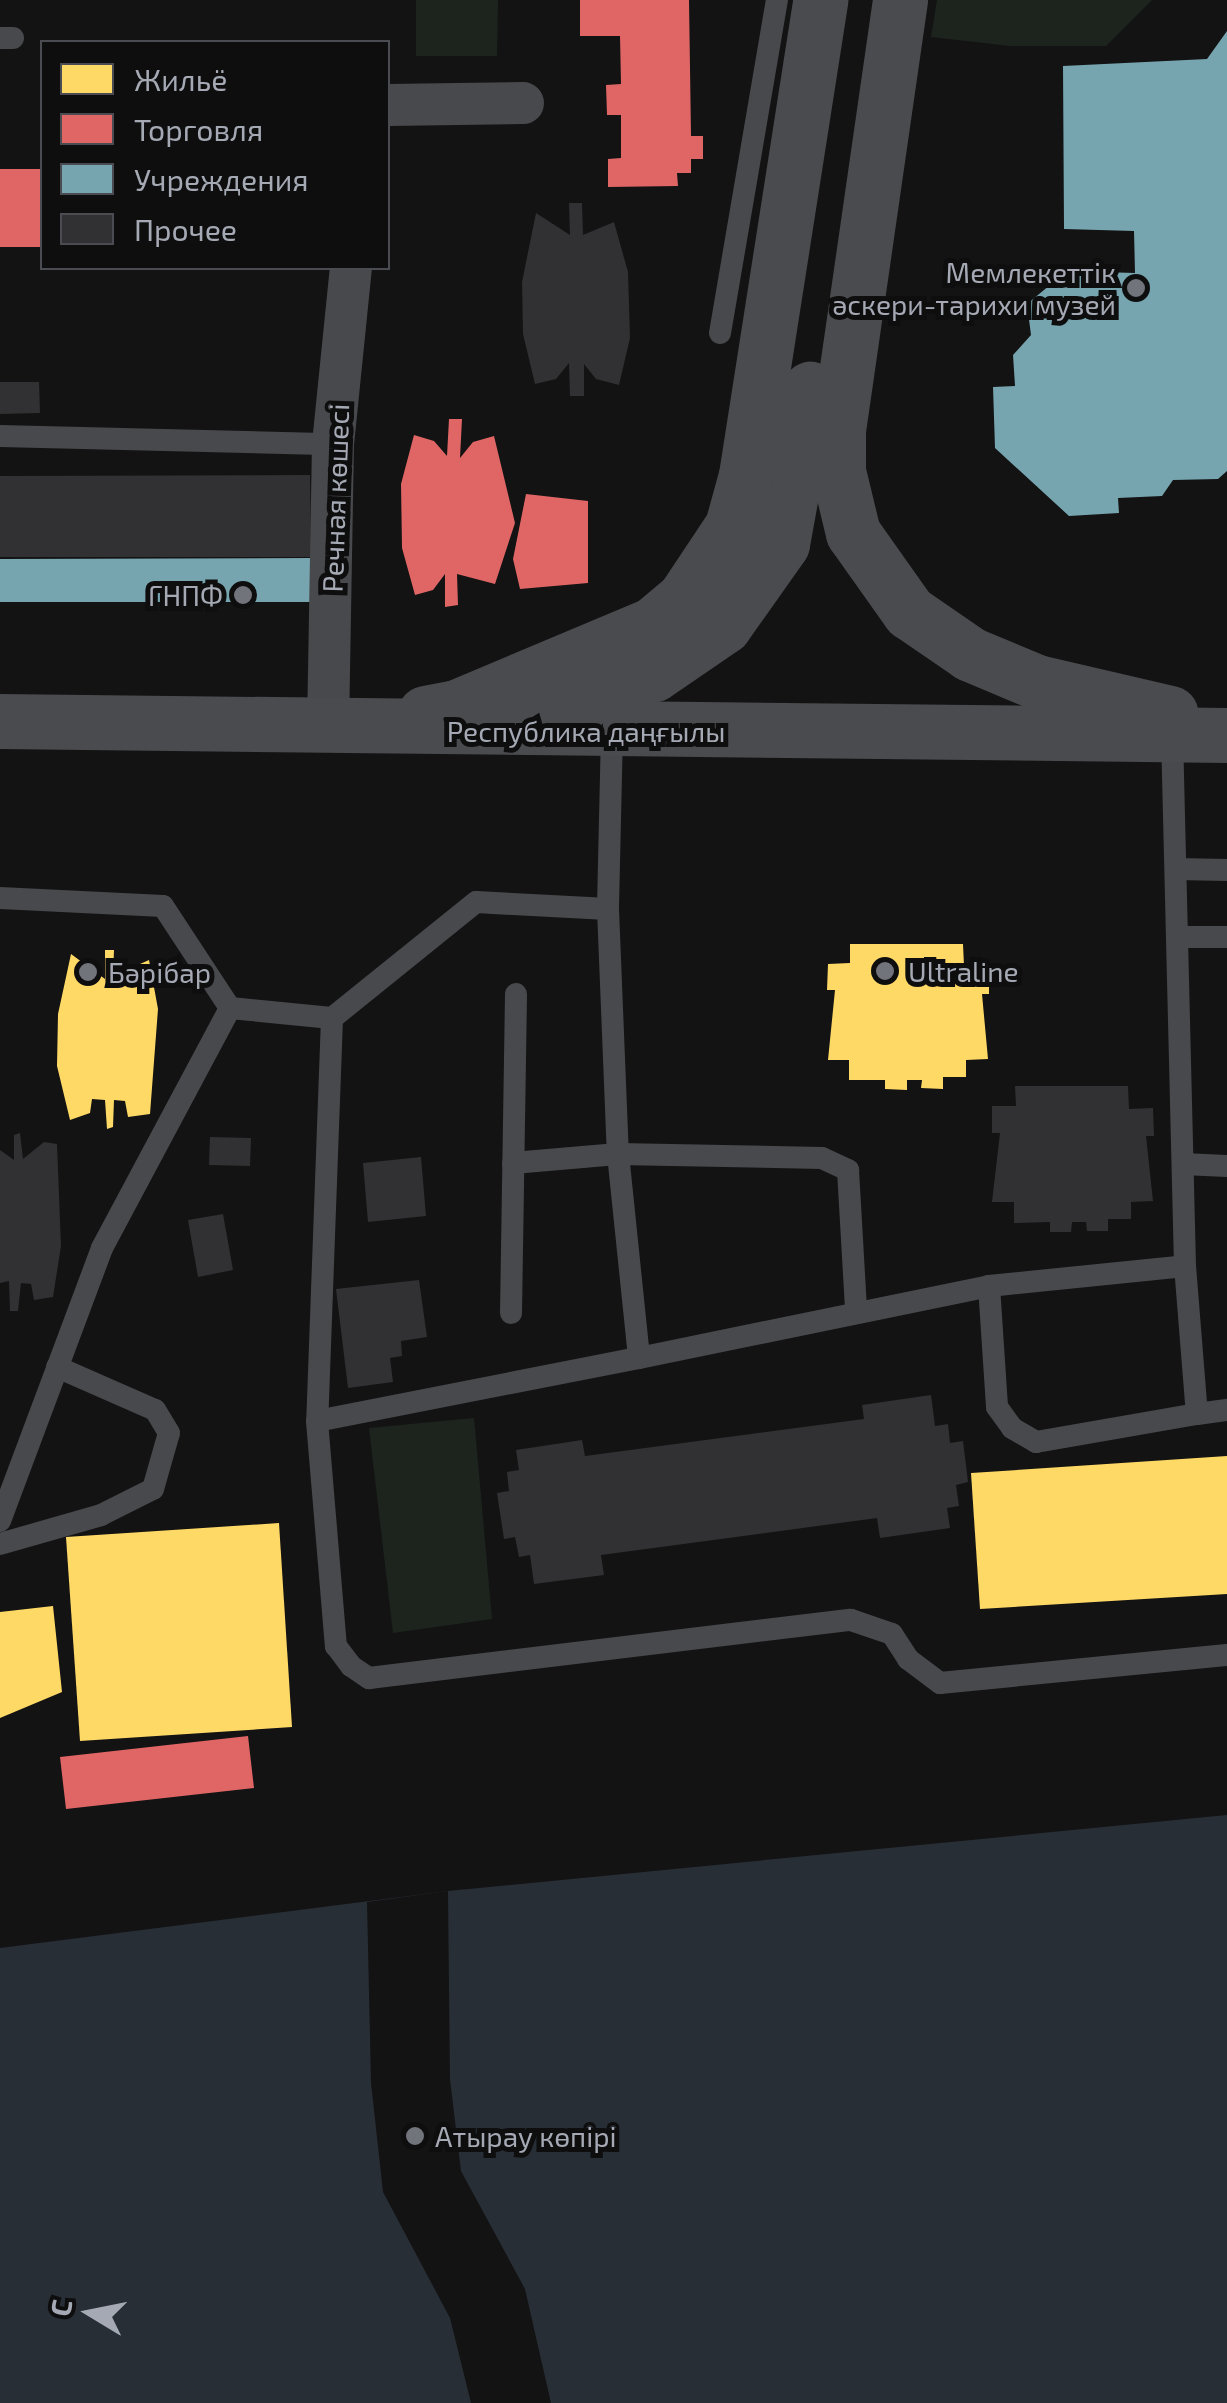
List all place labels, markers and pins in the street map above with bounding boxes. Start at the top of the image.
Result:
place label: Мемлекеттік әскери-тарихи музей [832,255,1116,321]
marker: Мемлекеттік әскери-тарихи музей [1125,277,1147,299]
place label: ГНПФ [148,578,223,612]
marker: ГНПФ [232,584,254,606]
place label: Ultraline [908,954,1019,988]
place label: Бәрібар [108,955,211,989]
marker: Ultraline [872,958,898,984]
marker: Бәрібар [77,961,99,983]
place label: Атырау көпірі [435,2119,617,2153]
marker: Атырау көпірі [404,2125,426,2147]

